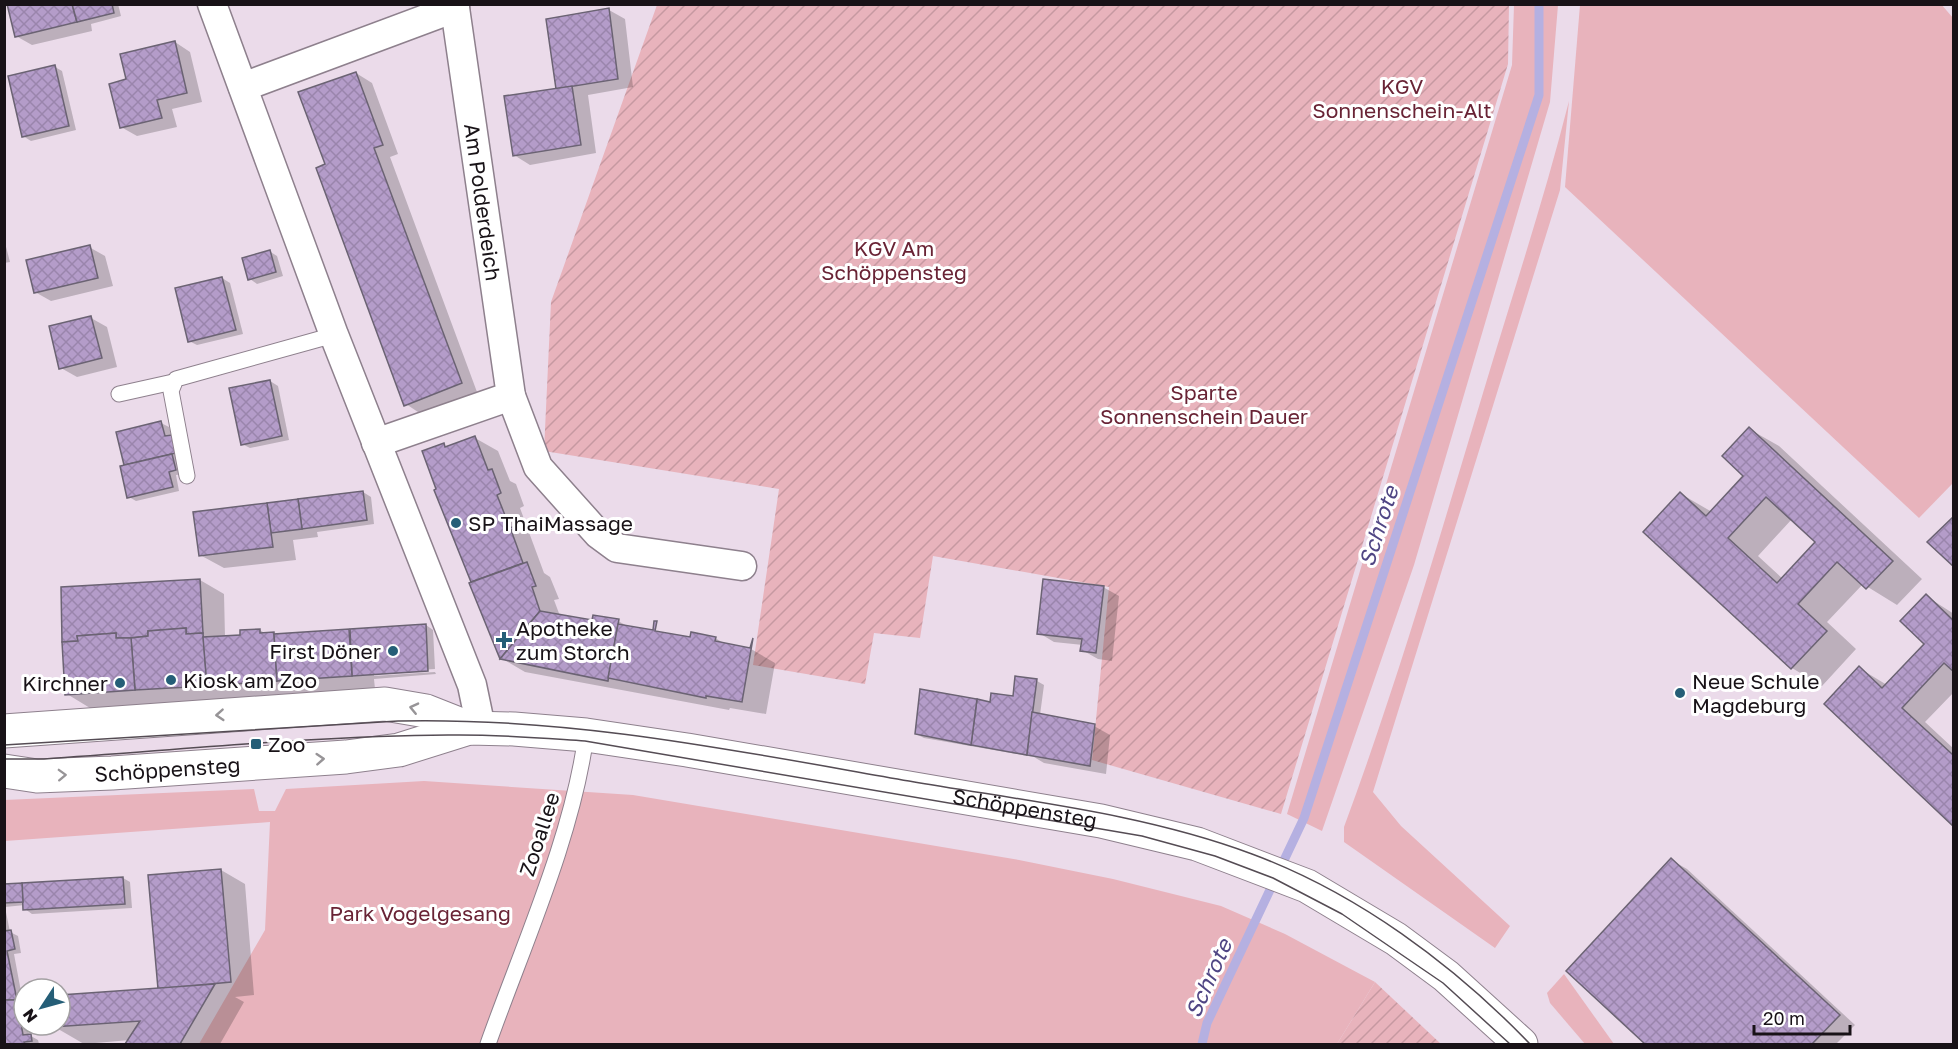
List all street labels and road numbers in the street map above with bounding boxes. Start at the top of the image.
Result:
street label: Am Polderdeich [459,122,507,282]
street label: Schöppensteg [94,751,241,787]
street label: Schöppensteg [951,783,1099,833]
street label: Zooallee [513,789,565,879]

